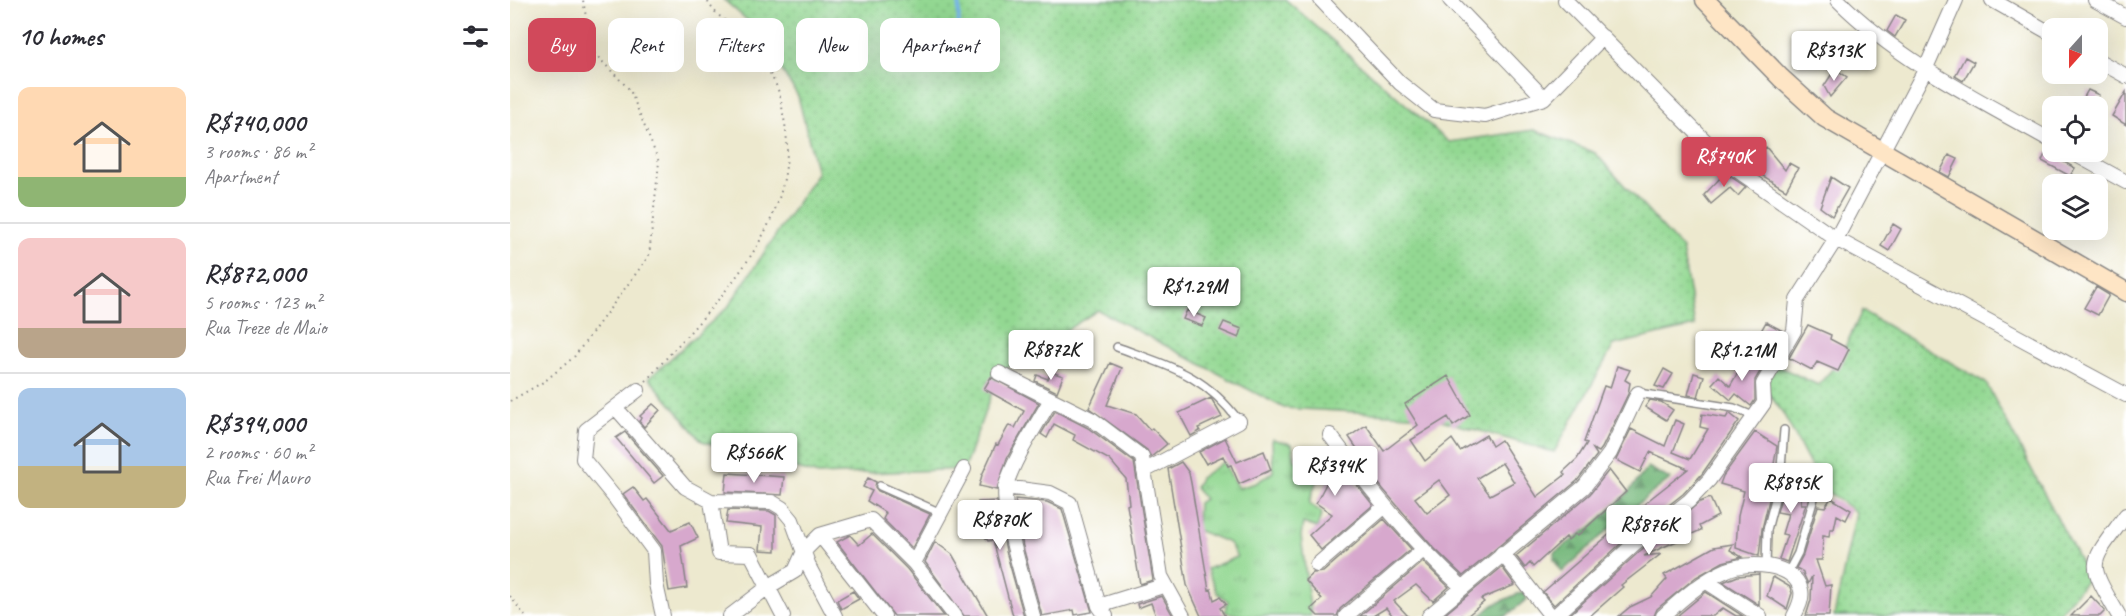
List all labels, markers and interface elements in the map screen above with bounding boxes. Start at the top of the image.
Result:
chip: Buy [528,18,596,72]
chip: Rent [608,18,684,72]
chip: Filters [696,18,784,72]
chip: New [796,18,868,72]
chip: Apartment [880,18,1000,72]
north arrow [2042,18,2108,84]
map controls [2042,18,2108,240]
text: 10 homes [18,20,103,53]
icon: filters [459,20,492,53]
pin: R$313K [1785,31,1883,82]
text: R$313K [1805,38,1863,63]
button: locate [2042,96,2108,162]
text: R$740,000 [204,106,305,139]
icon: home [66,111,138,183]
pin: R$740K [1675,137,1773,188]
text: 3 rooms · 86 m² [204,139,312,164]
text: R$740K [1696,144,1752,169]
text: Apartment [204,164,277,189]
button: layers [2042,174,2108,240]
text: R$872,000 [204,257,305,290]
icon: home [66,262,138,334]
pin: R$1.29M [1139,267,1249,318]
text: R$1.29M [1161,274,1227,299]
text: 5 rooms · 123 m² [204,290,321,315]
text: Rua Treze de Maio [204,315,327,340]
pin: R$872K [1002,330,1100,381]
pin: R$1.21M [1687,331,1797,382]
text: R$872K [1023,337,1079,362]
text: R$1.21M [1709,338,1775,363]
text: R$394,000 [204,407,305,440]
icon: home [66,412,138,484]
pin: R$566K [705,433,803,484]
text: 2 rooms · 60 m² [204,440,312,465]
text: R$566K [725,440,783,465]
pin: R$394K [1286,446,1384,497]
text: R$394K [1307,453,1363,478]
pin: R$895K [1742,463,1840,514]
text: Rua Frei Mauro [204,465,310,490]
text: R$895K [1763,470,1819,495]
pin: R$870K [951,500,1049,551]
pin: R$876K [1600,505,1698,556]
text: R$870K [972,507,1028,532]
text: R$876K [1620,512,1678,537]

